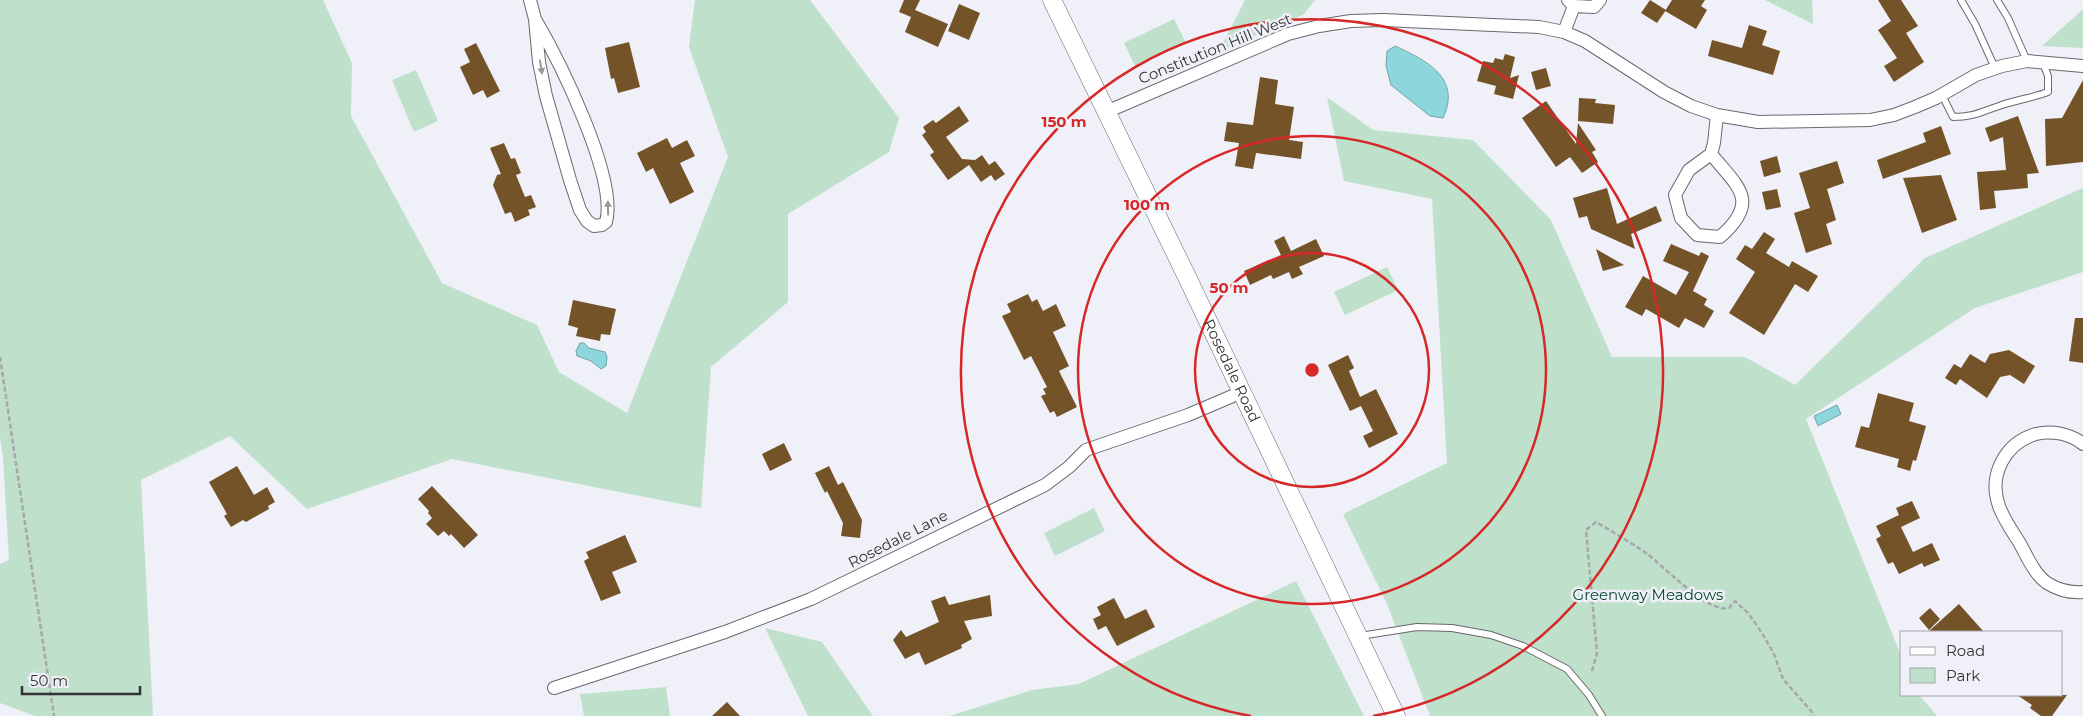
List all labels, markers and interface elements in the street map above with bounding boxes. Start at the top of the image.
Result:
street label: Constitution Hill West [1135,9,1294,88]
one-way arrow [537,60,545,76]
text: 150 m [1042,112,1086,131]
text: 100 m [1124,195,1170,214]
one-way arrow [604,200,612,216]
text: 50 m [1209,278,1249,297]
street label: Rosedale Road [1199,316,1265,425]
centre of rings [1303,361,1321,379]
street label: Rosedale Lane [845,505,951,572]
park label: Greenway Meadows [1573,585,1723,604]
legend [1900,631,2063,696]
text: Road [1946,641,1985,660]
scale bar [22,664,140,696]
text: Park [1946,666,1980,685]
text: 50 m [30,671,68,690]

